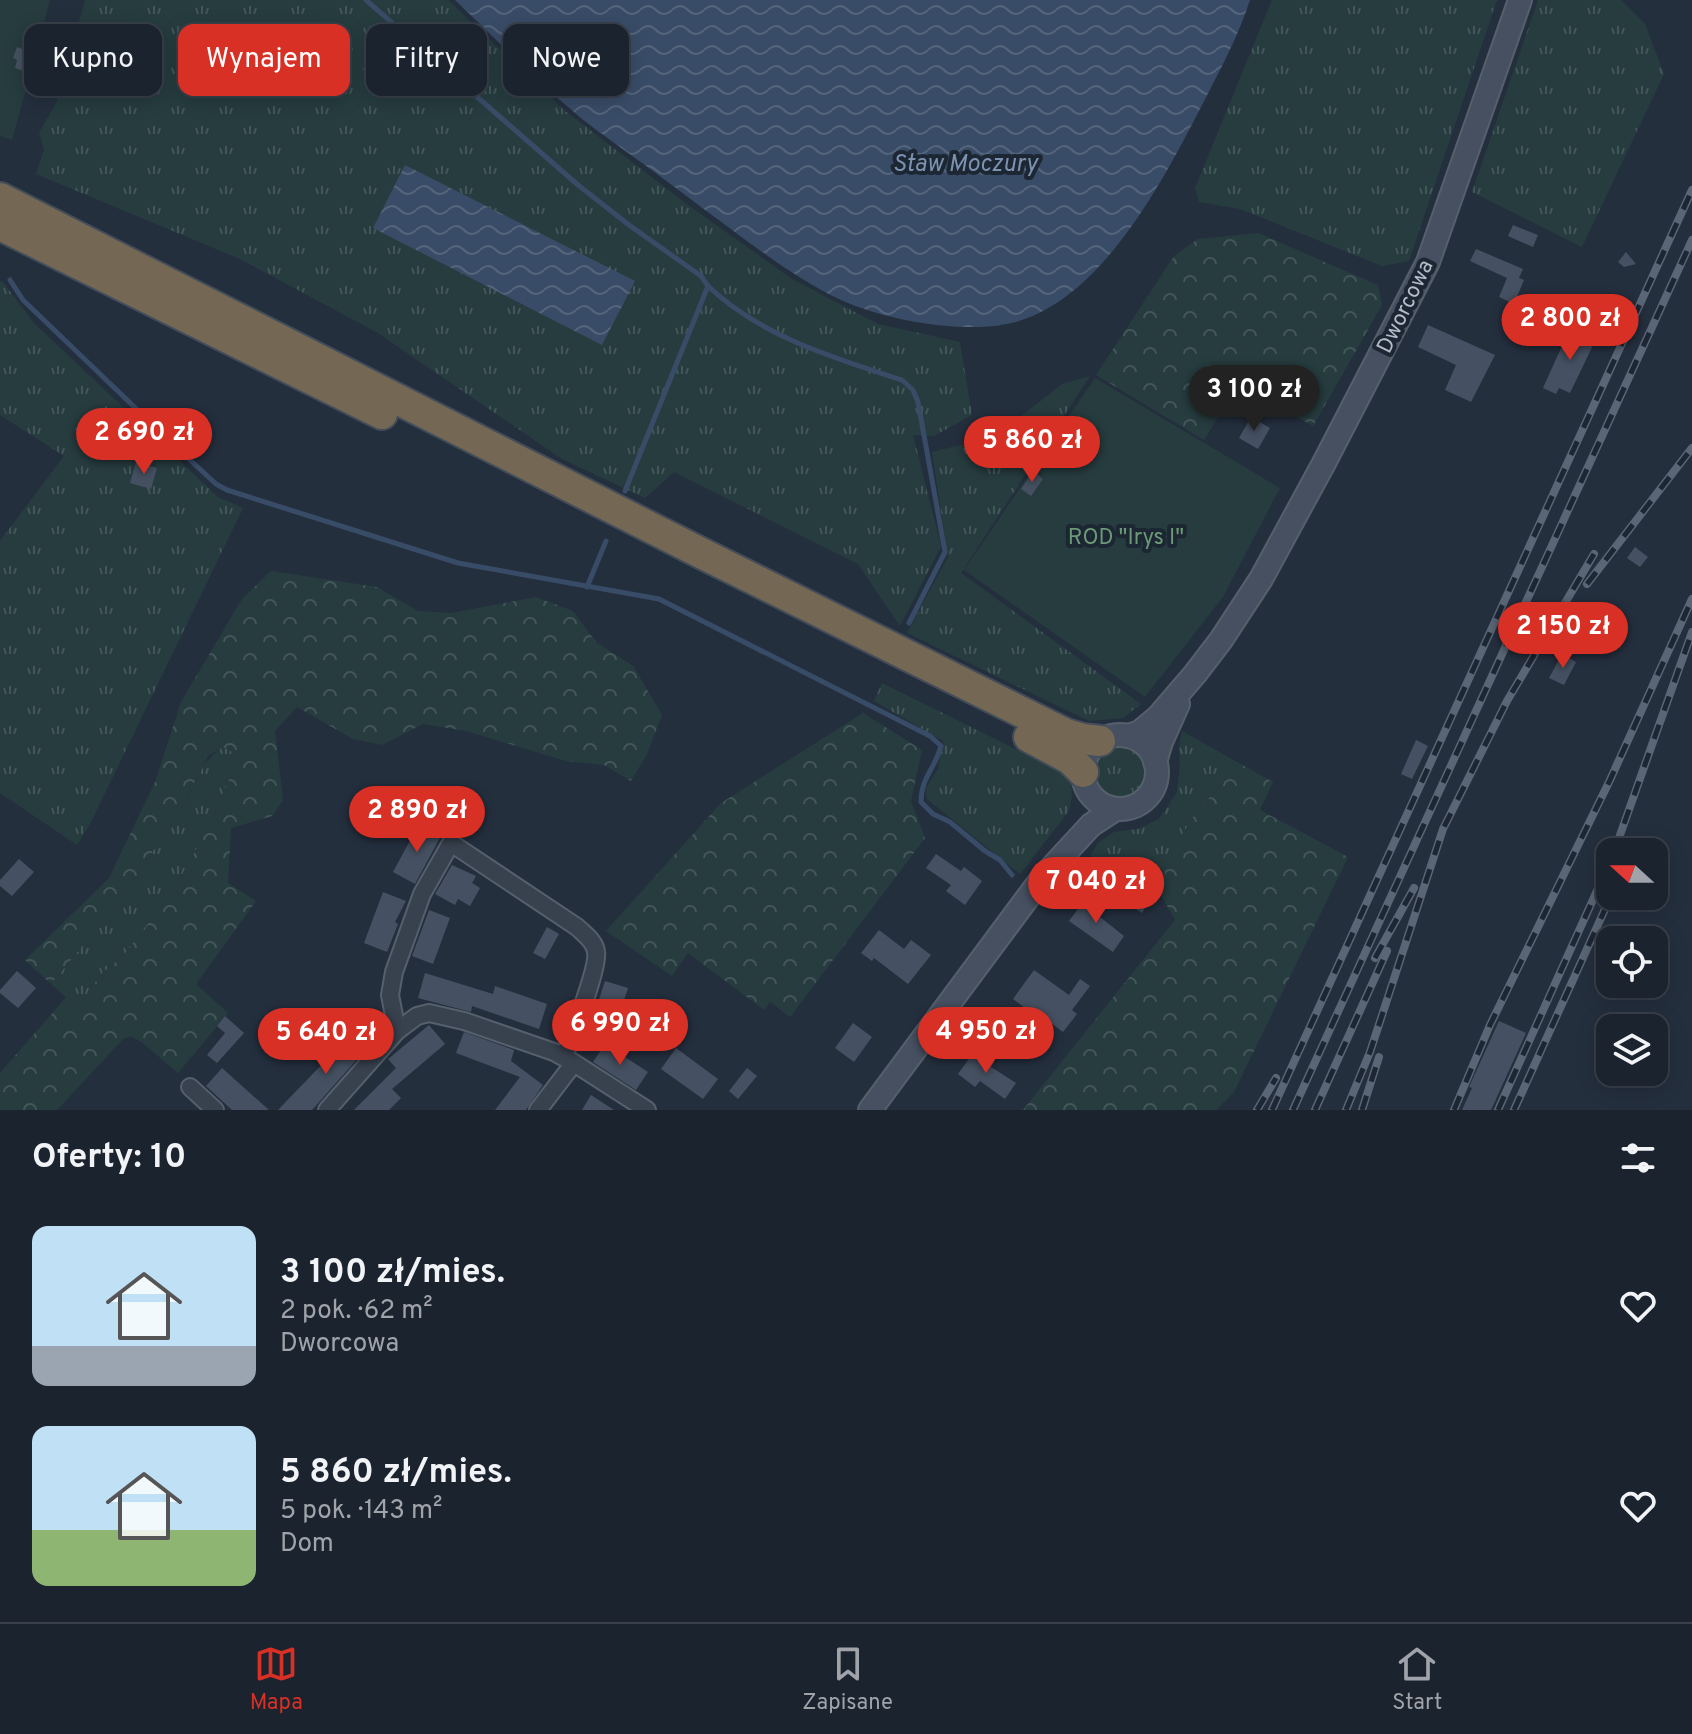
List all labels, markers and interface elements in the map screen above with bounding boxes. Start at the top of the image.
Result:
chip: Kupno [24,24,162,96]
chip: Wynajem [178,24,350,96]
chip: Filtry [366,24,487,96]
chip: Nowe [503,24,629,96]
water label: Staw Moczury [893,150,1039,180]
street label: Dworcowa [1372,256,1440,358]
pin: 2 800 zł [1487,294,1653,362]
text: 2 800 zł [1520,303,1620,336]
pin: 3 100 zł [1171,365,1337,433]
text: 3 100 zł [1207,374,1301,407]
pin: 2 690 zł [61,408,227,476]
pin: 5 860 zł [949,416,1115,484]
text: 2 690 zł [94,417,194,450]
text: 5 860 zł [982,425,1082,458]
park label: ROD "Irys I" [1068,525,1184,552]
pin: 2 150 zł [1480,602,1646,670]
text: 2 150 zł [1516,611,1610,644]
pin: 2 890 zł [334,786,500,854]
text: 2 890 zł [367,795,467,828]
north arrow [1596,838,1668,910]
map controls [1596,838,1668,1086]
pin: 7 040 zł [1013,857,1179,925]
text: 7 040 zł [1046,866,1146,899]
button: locate [1596,926,1668,998]
pin: 6 990 zł [537,999,703,1067]
pin: 4 950 zł [903,1007,1069,1075]
pin: 5 640 zł [243,1008,409,1076]
text: 6 990 zł [570,1008,670,1041]
button: layers [1596,1014,1668,1086]
text: 4 950 zł [936,1016,1036,1049]
text: 5 640 zł [276,1017,376,1050]
icon: filters [1616,1136,1660,1180]
text: Oferty: 10 [32,1137,186,1180]
text: 3 100 zł/mies. [280,1252,505,1295]
icon: home [96,1258,192,1354]
icon: heart [1616,1284,1660,1328]
text: 2 pok. · 62 m² [280,1295,433,1328]
text: Dworcowa [280,1328,399,1361]
text: 5 860 zł/mies. [280,1452,512,1495]
icon: home [96,1458,192,1554]
icon: heart [1616,1484,1660,1528]
text: 5 pok. · 143 m² [280,1495,442,1528]
text: Dom [280,1528,334,1561]
tab: Mapa [250,1642,303,1717]
tab: Zapisane [802,1642,893,1717]
tab: Start [1392,1642,1442,1717]

